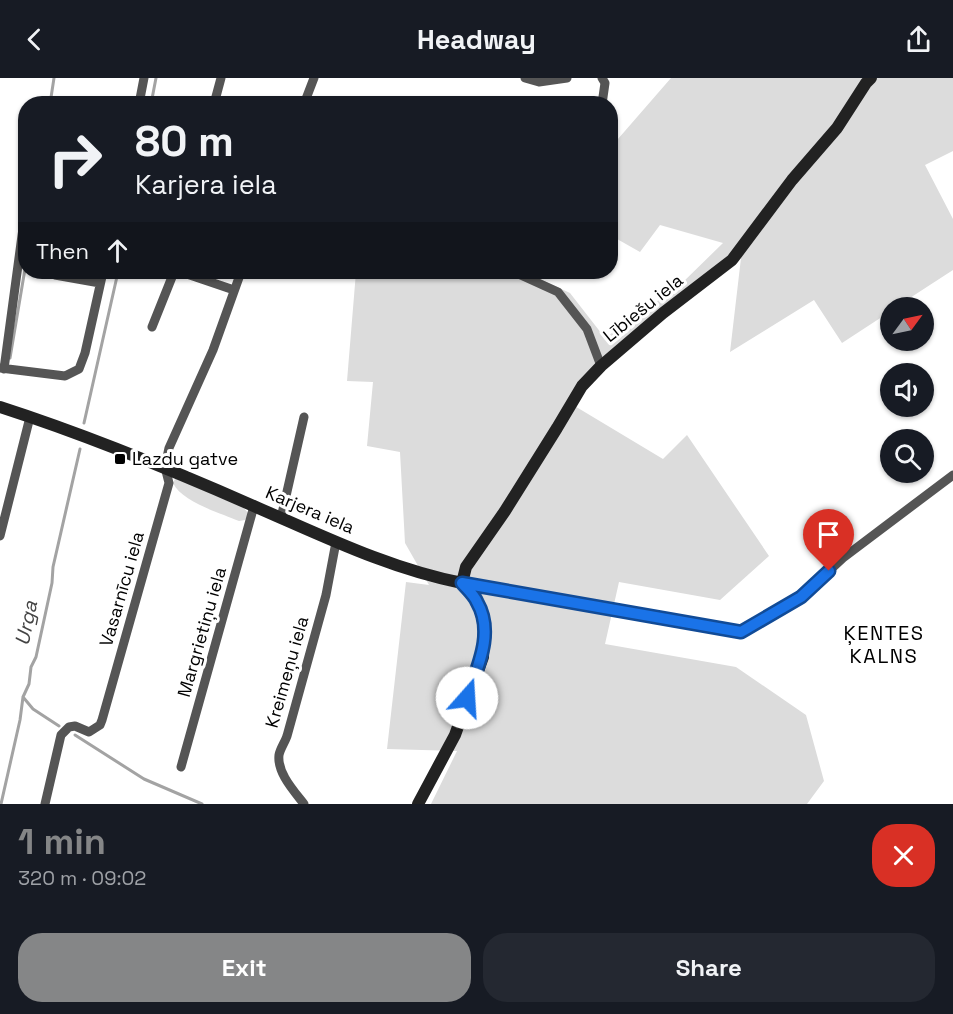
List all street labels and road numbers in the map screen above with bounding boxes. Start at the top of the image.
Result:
street label: Lībiešu iela [598,268,687,347]
street label: Karjera iela [262,480,358,539]
street label: Vasarnīcu iela [94,528,149,649]
street label: Margrietiņu iela [172,564,231,700]
street label: Kreimeņu iela [260,613,313,730]

